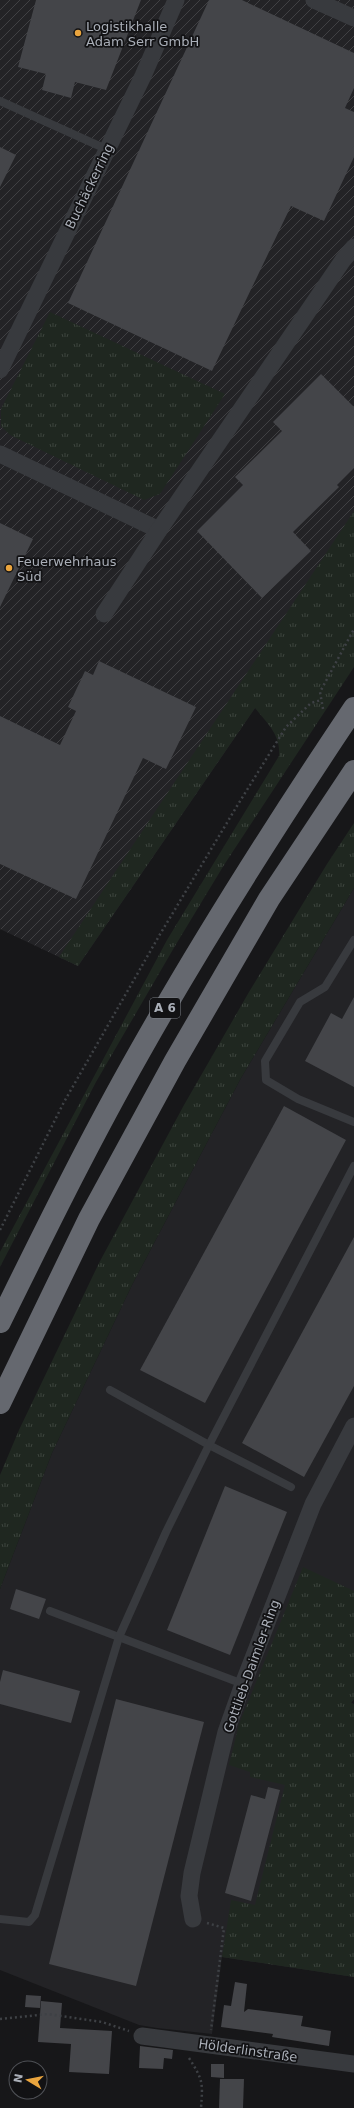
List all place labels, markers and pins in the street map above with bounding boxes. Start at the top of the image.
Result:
place label: Logistikhalle Adam Serr GmbH [86,19,199,49]
marker: Logistikhalle Adam Serr GmbH [73,28,83,38]
place label: Feuerwehrhaus Süd [17,554,117,584]
marker: Feuerwehrhaus Süd [4,563,14,573]

